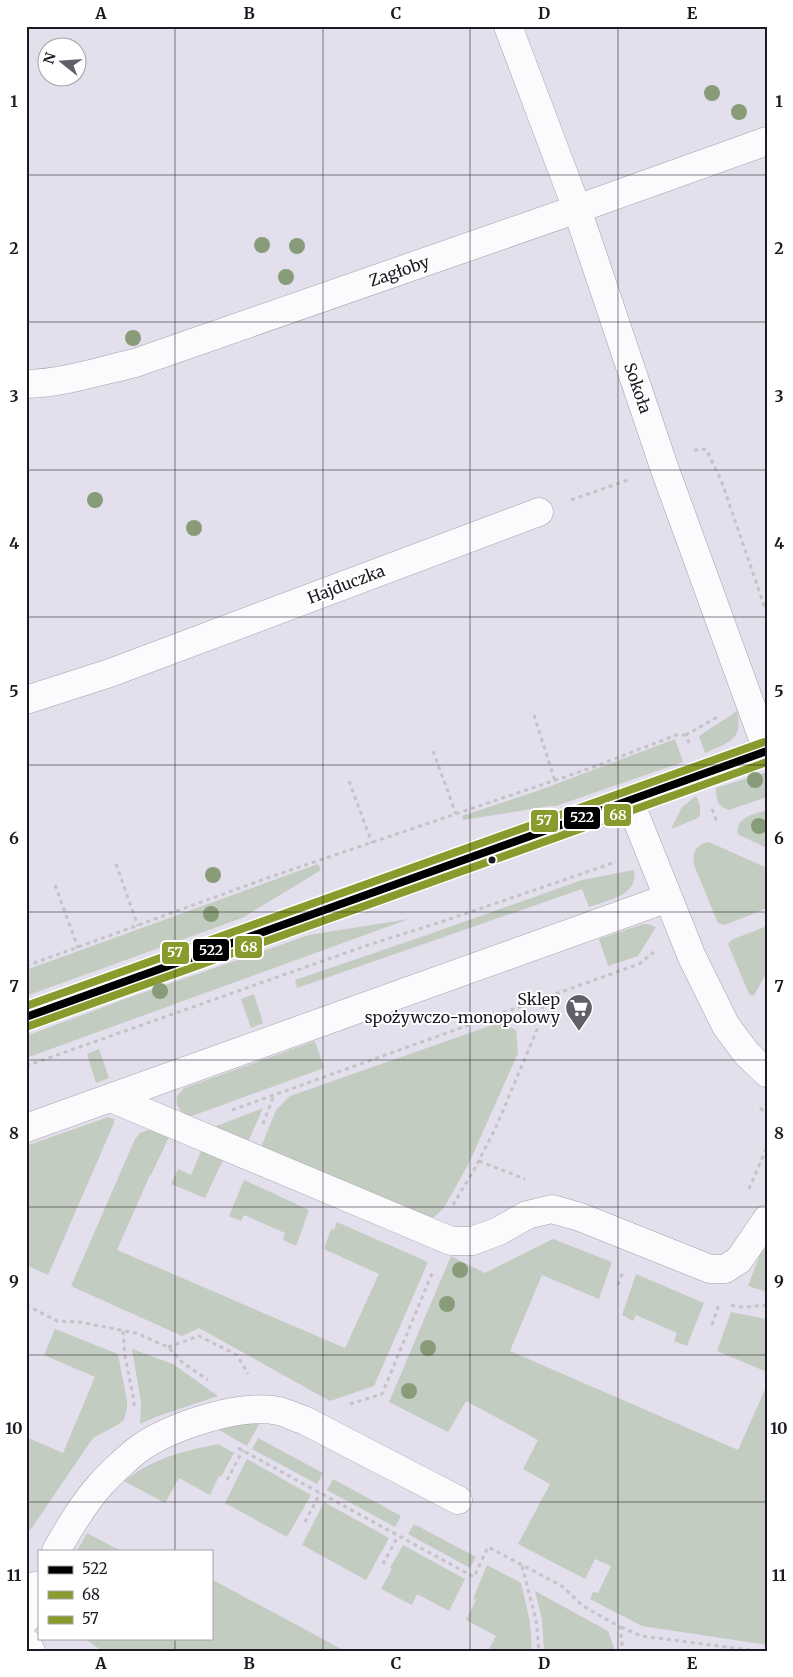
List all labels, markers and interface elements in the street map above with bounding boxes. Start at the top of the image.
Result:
text: A [94,3,107,23]
text: B [243,3,255,23]
text: C [391,3,401,23]
text: D [538,3,550,23]
text: E [687,3,698,23]
north arrow [38,38,88,88]
text: N [39,50,60,66]
text: 1 [10,91,18,111]
text: 1 [775,91,783,111]
text: 2 [9,238,19,258]
text: 2 [774,238,784,258]
street label: Zagłoby [366,251,432,291]
street label: Sokoła [620,360,656,416]
text: 3 [9,386,19,406]
text: 3 [774,386,784,406]
text: 4 [9,533,19,553]
text: 4 [774,533,784,553]
street label: Hajduczka [305,560,388,608]
text: 5 [9,681,19,701]
text: 5 [774,681,784,701]
line badge: 68 [603,803,632,827]
line badge: 522 [563,806,601,830]
text: 68 [609,806,627,824]
text: 522 [570,808,594,826]
line badge: 57 [530,809,559,833]
text: 57 [536,811,552,829]
text: 6 [9,828,19,848]
text: 6 [774,828,784,848]
unlabelled marker [487,855,497,865]
line badge: 68 [234,935,263,959]
line badge: 522 [192,938,230,962]
text: 68 [240,938,258,956]
line badge: 57 [161,941,190,965]
text: 522 [199,941,223,959]
text: 57 [167,943,183,961]
text: 7 [9,976,19,996]
text: 7 [774,976,784,996]
place label: Sklep spożywczo-monopolowy [365,989,561,1027]
supermarket icon: Sklep spożywczo-monopolowy [564,993,594,1032]
text: 8 [9,1123,19,1143]
text: 8 [774,1123,784,1143]
text: 9 [9,1271,19,1291]
text: 9 [774,1271,784,1291]
text: 10 [5,1418,23,1438]
text: 10 [770,1418,788,1438]
legend [38,1550,212,1640]
text: 522 [82,1559,108,1578]
text: 11 [7,1565,22,1585]
text: 11 [772,1565,787,1585]
text: 68 [82,1585,100,1604]
text: 57 [82,1609,99,1628]
text: A [94,1653,107,1673]
text: B [243,1653,255,1673]
text: C [391,1653,401,1673]
text: D [538,1653,550,1673]
text: E [687,1653,698,1673]

